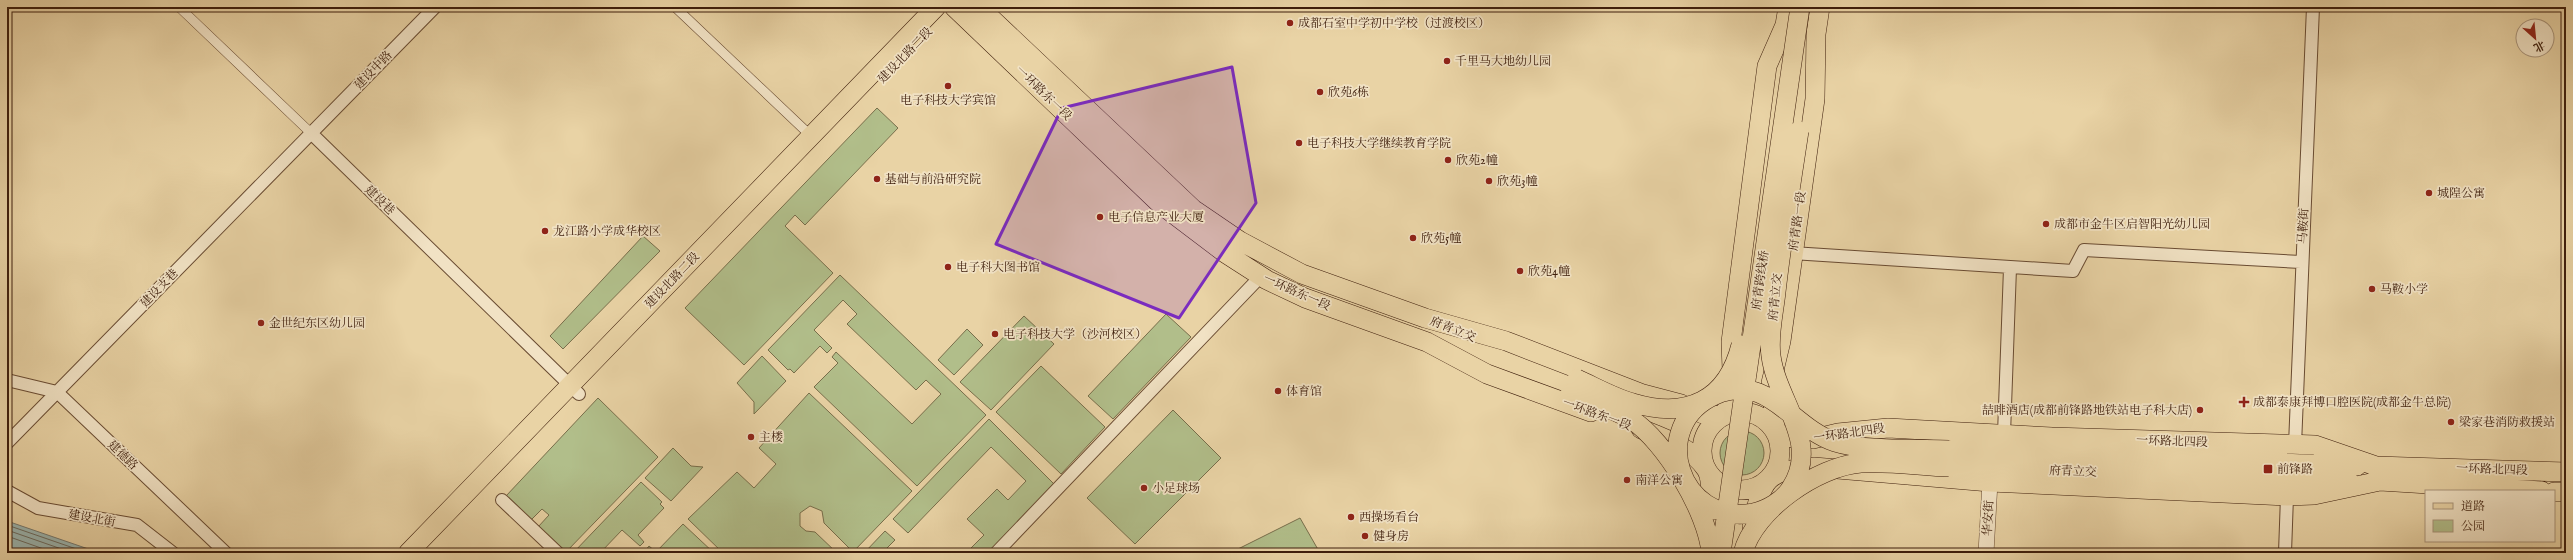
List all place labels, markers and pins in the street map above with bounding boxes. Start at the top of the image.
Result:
place label: 成都石室中学初中学校（过渡校区） [1298,16,1490,31]
marker: 成都石室中学初中学校（过渡校区） [1285,18,1295,28]
place label: 千里马大地幼儿园 [1455,54,1551,69]
marker: 千里马大地幼儿园 [1442,56,1452,66]
marker: 电子科技大学宾馆 [943,81,953,91]
place label: 欣苑6栋 [1328,85,1369,100]
marker: 欣苑6栋 [1315,87,1325,97]
place label: 电子科技大学宾馆 [900,93,996,108]
place label: 电子科技大学继续教育学院 [1307,136,1451,151]
marker: 电子科技大学继续教育学院 [1294,138,1304,148]
place label: 欣苑2幢 [1456,153,1498,168]
marker: 欣苑2幢 [1443,155,1453,165]
place label: 基础与前沿研究院 [885,172,981,187]
marker: 基础与前沿研究院 [872,174,882,184]
place label: 欣苑3幢 [1497,174,1537,189]
marker: 欣苑3幢 [1484,176,1494,186]
place label: 城隍公寓 [2437,186,2485,201]
marker: 城隍公寓 [2424,188,2434,198]
place label: 电子信息产业大厦 [1108,210,1204,225]
marker: 电子信息产业大厦 [1095,212,1105,222]
place label: 成都市金牛区启智阳光幼儿园 [2054,217,2210,232]
marker: 成都市金牛区启智阳光幼儿园 [2041,219,2051,229]
place label: 龙江路小学成华校区 [553,224,661,239]
marker: 龙江路小学成华校区 [540,226,550,236]
place label: 欣苑5幢 [1421,231,1461,246]
marker: 欣苑5幢 [1408,233,1418,243]
place label: 电子科大图书馆 [956,260,1040,275]
marker: 电子科大图书馆 [943,262,953,272]
place label: 欣苑4幢 [1528,264,1570,279]
marker: 欣苑4幢 [1515,266,1525,276]
place label: 马鞍小学 [2380,282,2428,297]
marker: 马鞍小学 [2367,284,2377,294]
place label: 金世纪东区幼儿园 [269,316,365,331]
marker: 金世纪东区幼儿园 [256,318,266,328]
place label: 电子科技大学（沙河校区） [1003,327,1147,342]
marker: 电子科技大学（沙河校区） [990,329,1000,339]
place label: 体育馆 [1286,384,1322,399]
marker: 体育馆 [1273,386,1283,396]
place label: 成都泰康拜博口腔医院(成都金牛总院) [2253,395,2451,410]
marker: 成都泰康拜博口腔医院(成都金牛总院) [2238,396,2250,408]
place label: 喆啡酒店(成都前锋路地铁站电子科大店) [1982,403,2192,418]
marker: 喆啡酒店(成都前锋路地铁站电子科大店) [2195,405,2205,415]
place label: 梁家巷消防救援站 [2459,415,2555,430]
marker: 梁家巷消防救援站 [2446,417,2456,427]
place label: 主楼 [759,430,783,445]
marker: 主楼 [746,432,756,442]
place label: 前锋路 [2277,462,2313,477]
marker: 前锋路 [2262,463,2274,475]
place label: 南洋公寓 [1635,473,1683,488]
marker: 南洋公寓 [1622,475,1632,485]
place label: 小足球场 [1152,481,1200,496]
marker: 小足球场 [1139,483,1149,493]
place label: 西操场看台 [1359,510,1419,525]
marker: 西操场看台 [1346,512,1356,522]
place label: 健身房 [1373,529,1409,544]
marker: 健身房 [1360,531,1370,541]

